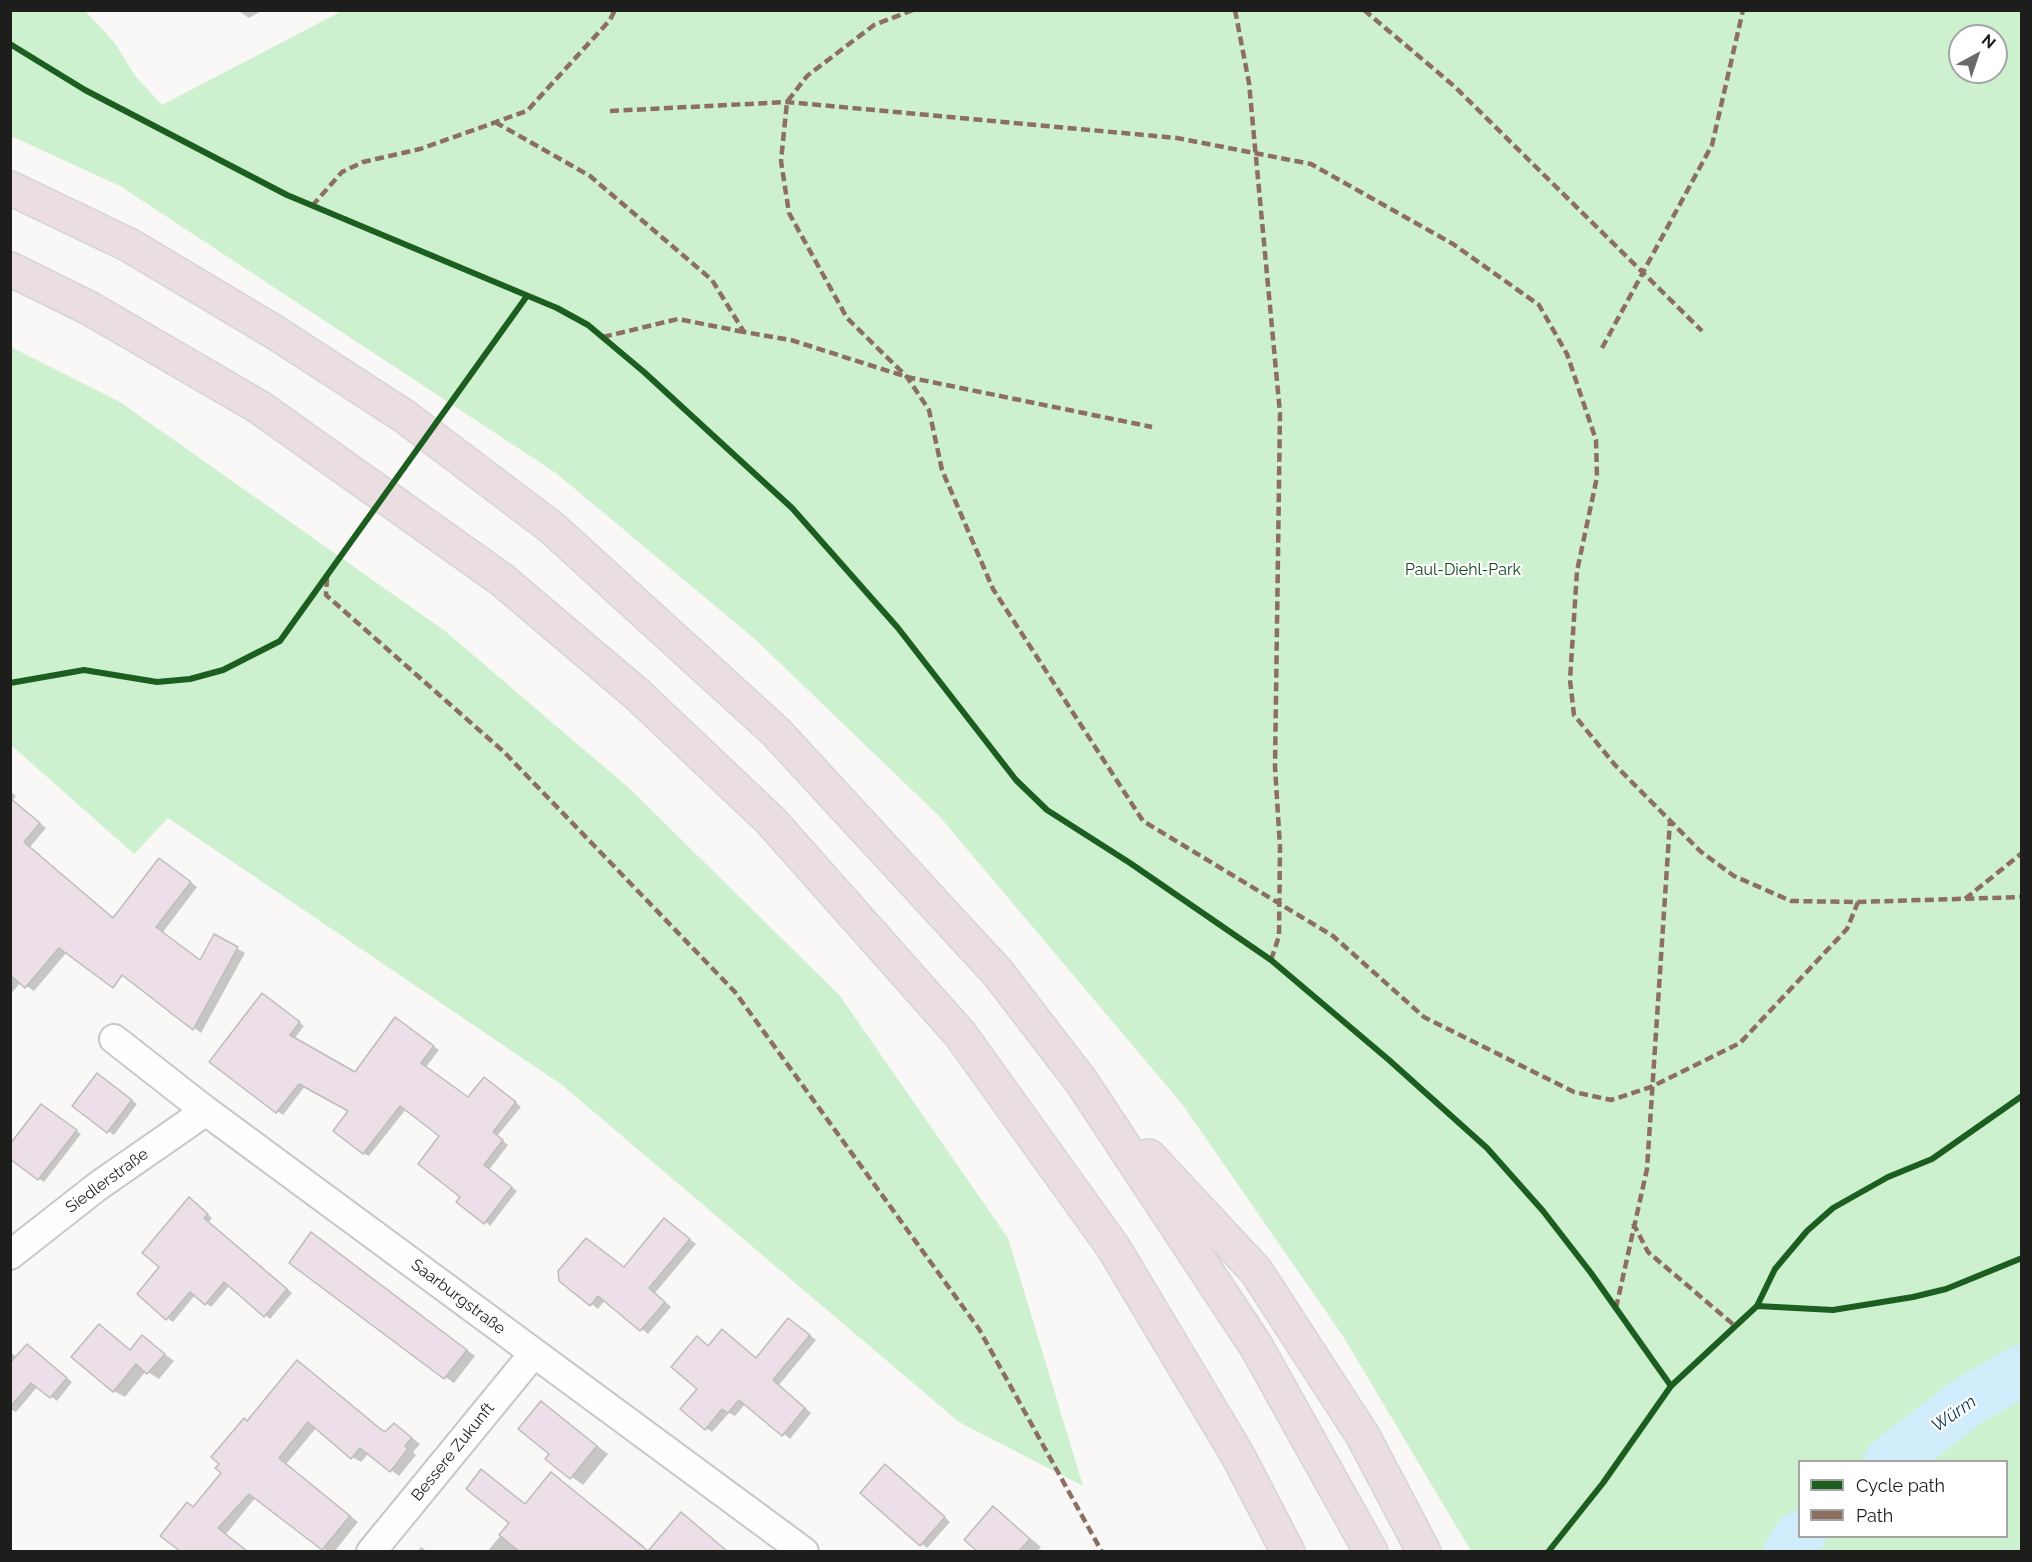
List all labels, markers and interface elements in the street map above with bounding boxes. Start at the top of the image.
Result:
north arrow [1948,24,2008,84]
text: N [1978,30,1999,53]
park label: Paul-Diehl-Park [1405,560,1521,580]
street label: Siedlerstraße [62,1145,152,1217]
street label: Saarburgstraße [407,1255,509,1339]
water label: Würm [1928,1391,1980,1437]
street label: Bessere Zukunft [407,1399,499,1505]
legend [1798,1460,2008,1538]
text: Cycle path [1856,1475,1945,1496]
text: Path [1856,1505,1893,1526]

